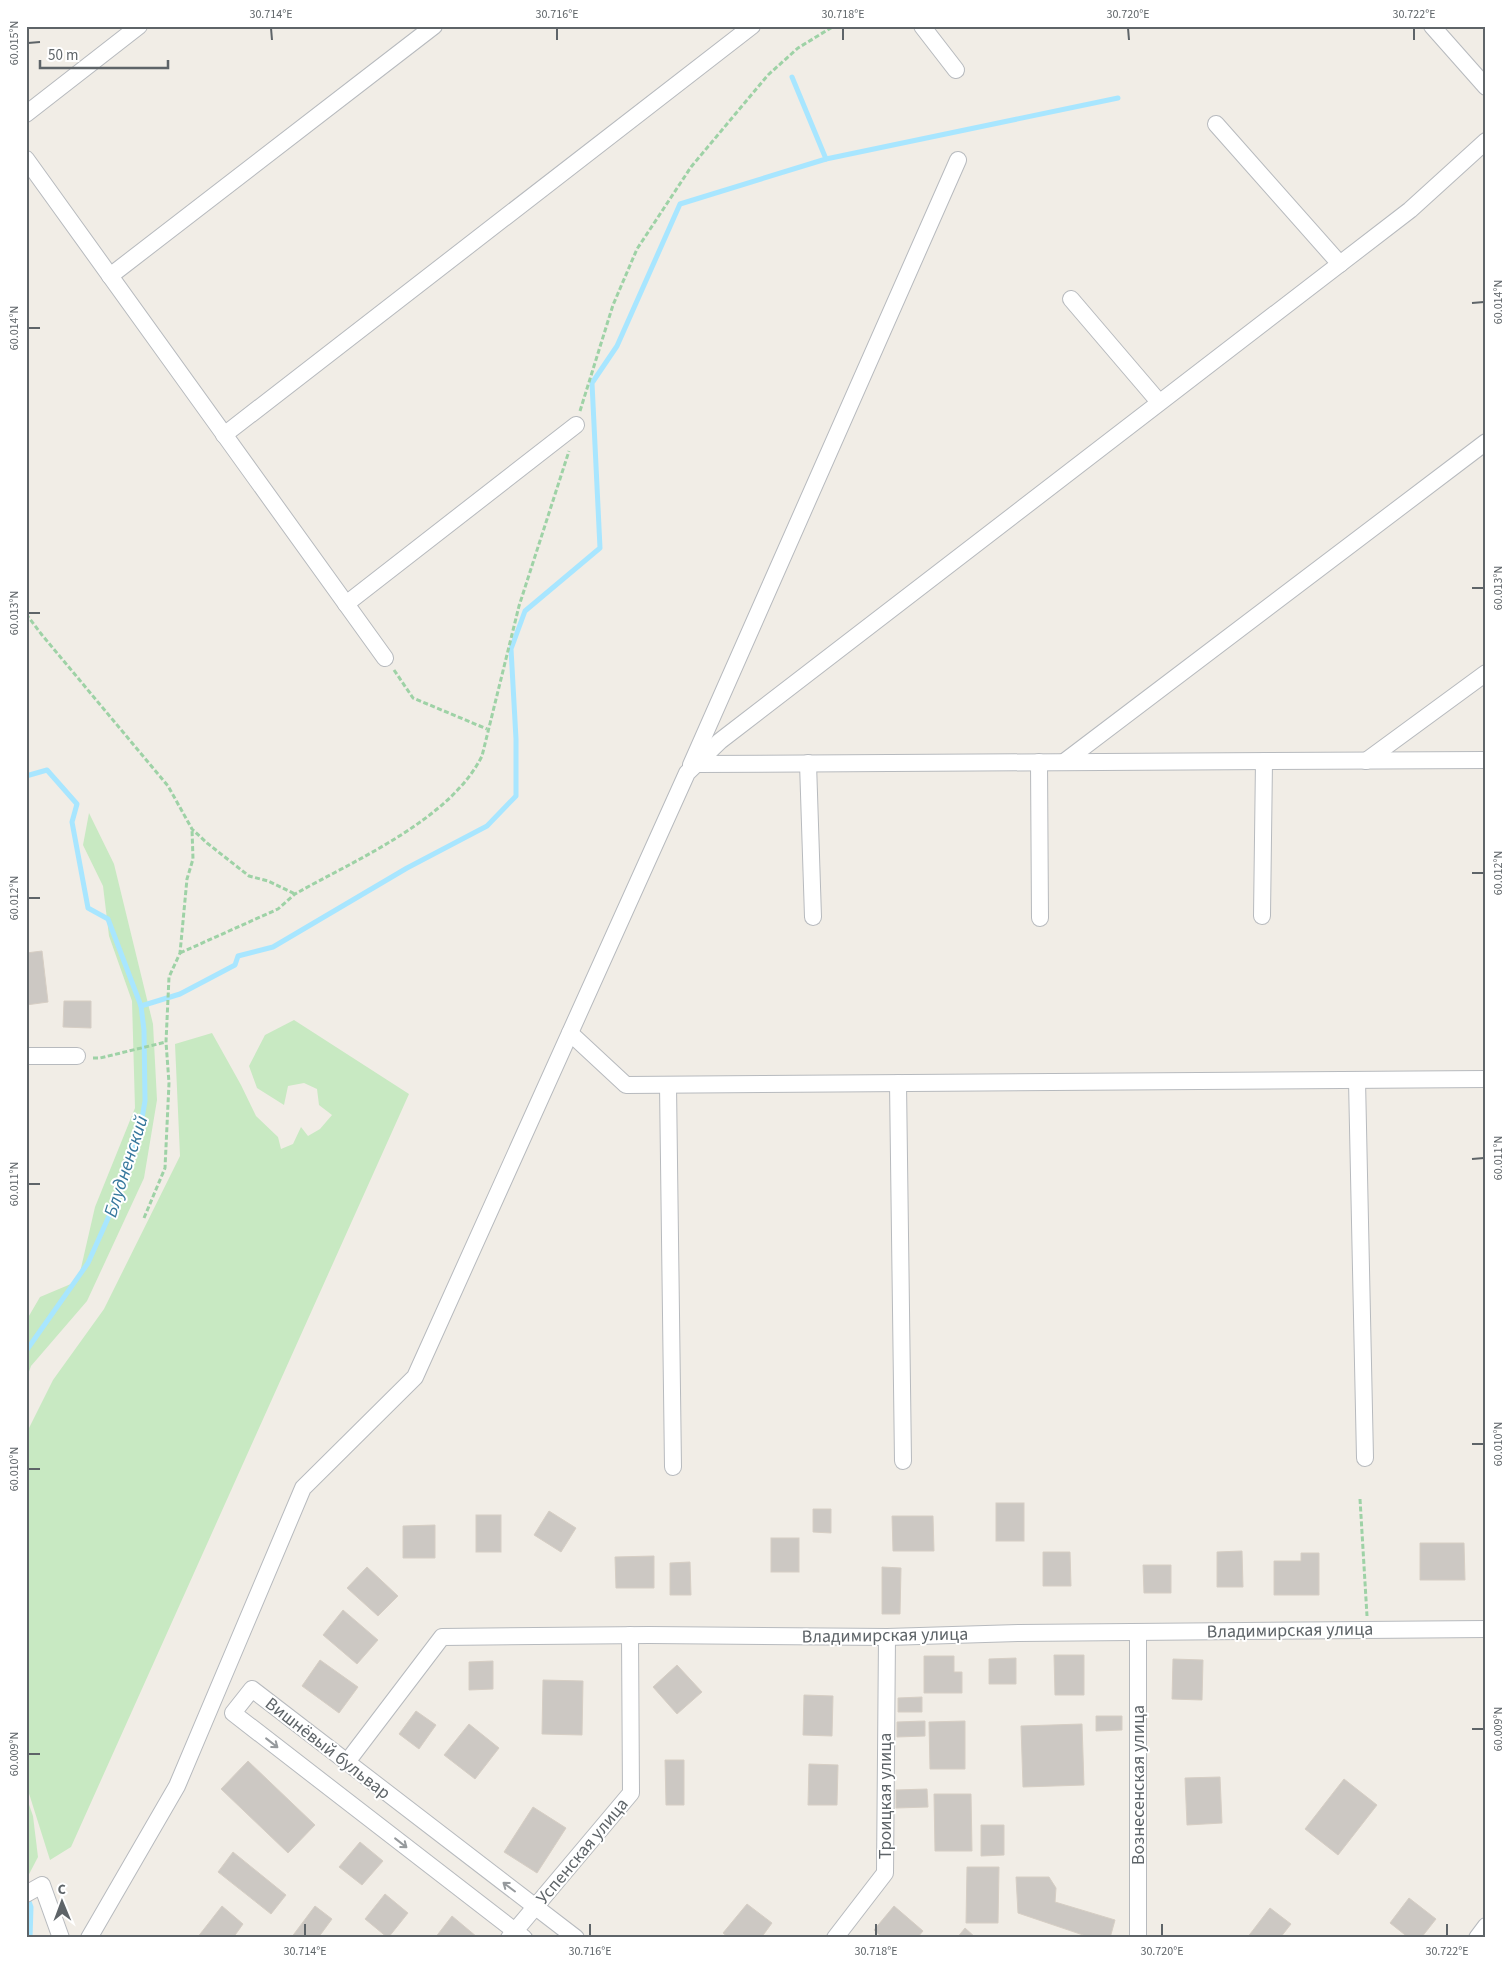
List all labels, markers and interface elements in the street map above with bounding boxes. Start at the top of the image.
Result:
text: 30.714°E [249,6,293,23]
text: 30.716°E [535,6,579,23]
text: 30.718°E [821,6,865,23]
text: 30.720°E [1106,6,1150,23]
text: 30.722°E [1392,6,1436,23]
text: 60.015°N [6,21,23,65]
scale bar [40,38,168,70]
text: 50 m [48,45,78,66]
text: 60.014°N [1490,280,1507,324]
text: 60.014°N [6,306,23,350]
text: 60.013°N [1490,566,1507,610]
text: 60.013°N [6,591,23,635]
text: 60.012°N [1490,851,1507,895]
text: 60.012°N [6,876,23,920]
water label: Блудненский [97,1112,156,1221]
text: 60.011°N [1490,1136,1507,1180]
text: 60.011°N [6,1162,23,1206]
text: 60.010°N [1490,1422,1507,1466]
text: 60.010°N [6,1447,23,1491]
street label: Владимирская улица [1206,1617,1374,1644]
street label: Владимирская улица [801,1622,969,1649]
street label: Вишнёвый бульвар [260,1691,396,1805]
street label: Вознесенская улица [1126,1705,1151,1865]
text: 60.009°N [1490,1707,1507,1751]
text: 60.009°N [6,1732,23,1776]
street label: Троицкая улица [873,1733,898,1859]
one-way arrow [265,1738,278,1749]
street label: Успенская улица [530,1793,634,1910]
one-way arrow [394,1837,407,1848]
north arrow [38,1876,88,1926]
text: С [58,1880,66,1900]
one-way arrow [502,1882,516,1892]
text: 30.714°E [283,1943,327,1960]
text: 30.716°E [568,1943,612,1960]
text: 30.718°E [854,1943,898,1960]
text: 30.720°E [1140,1943,1184,1960]
text: 30.722°E [1425,1943,1469,1960]

